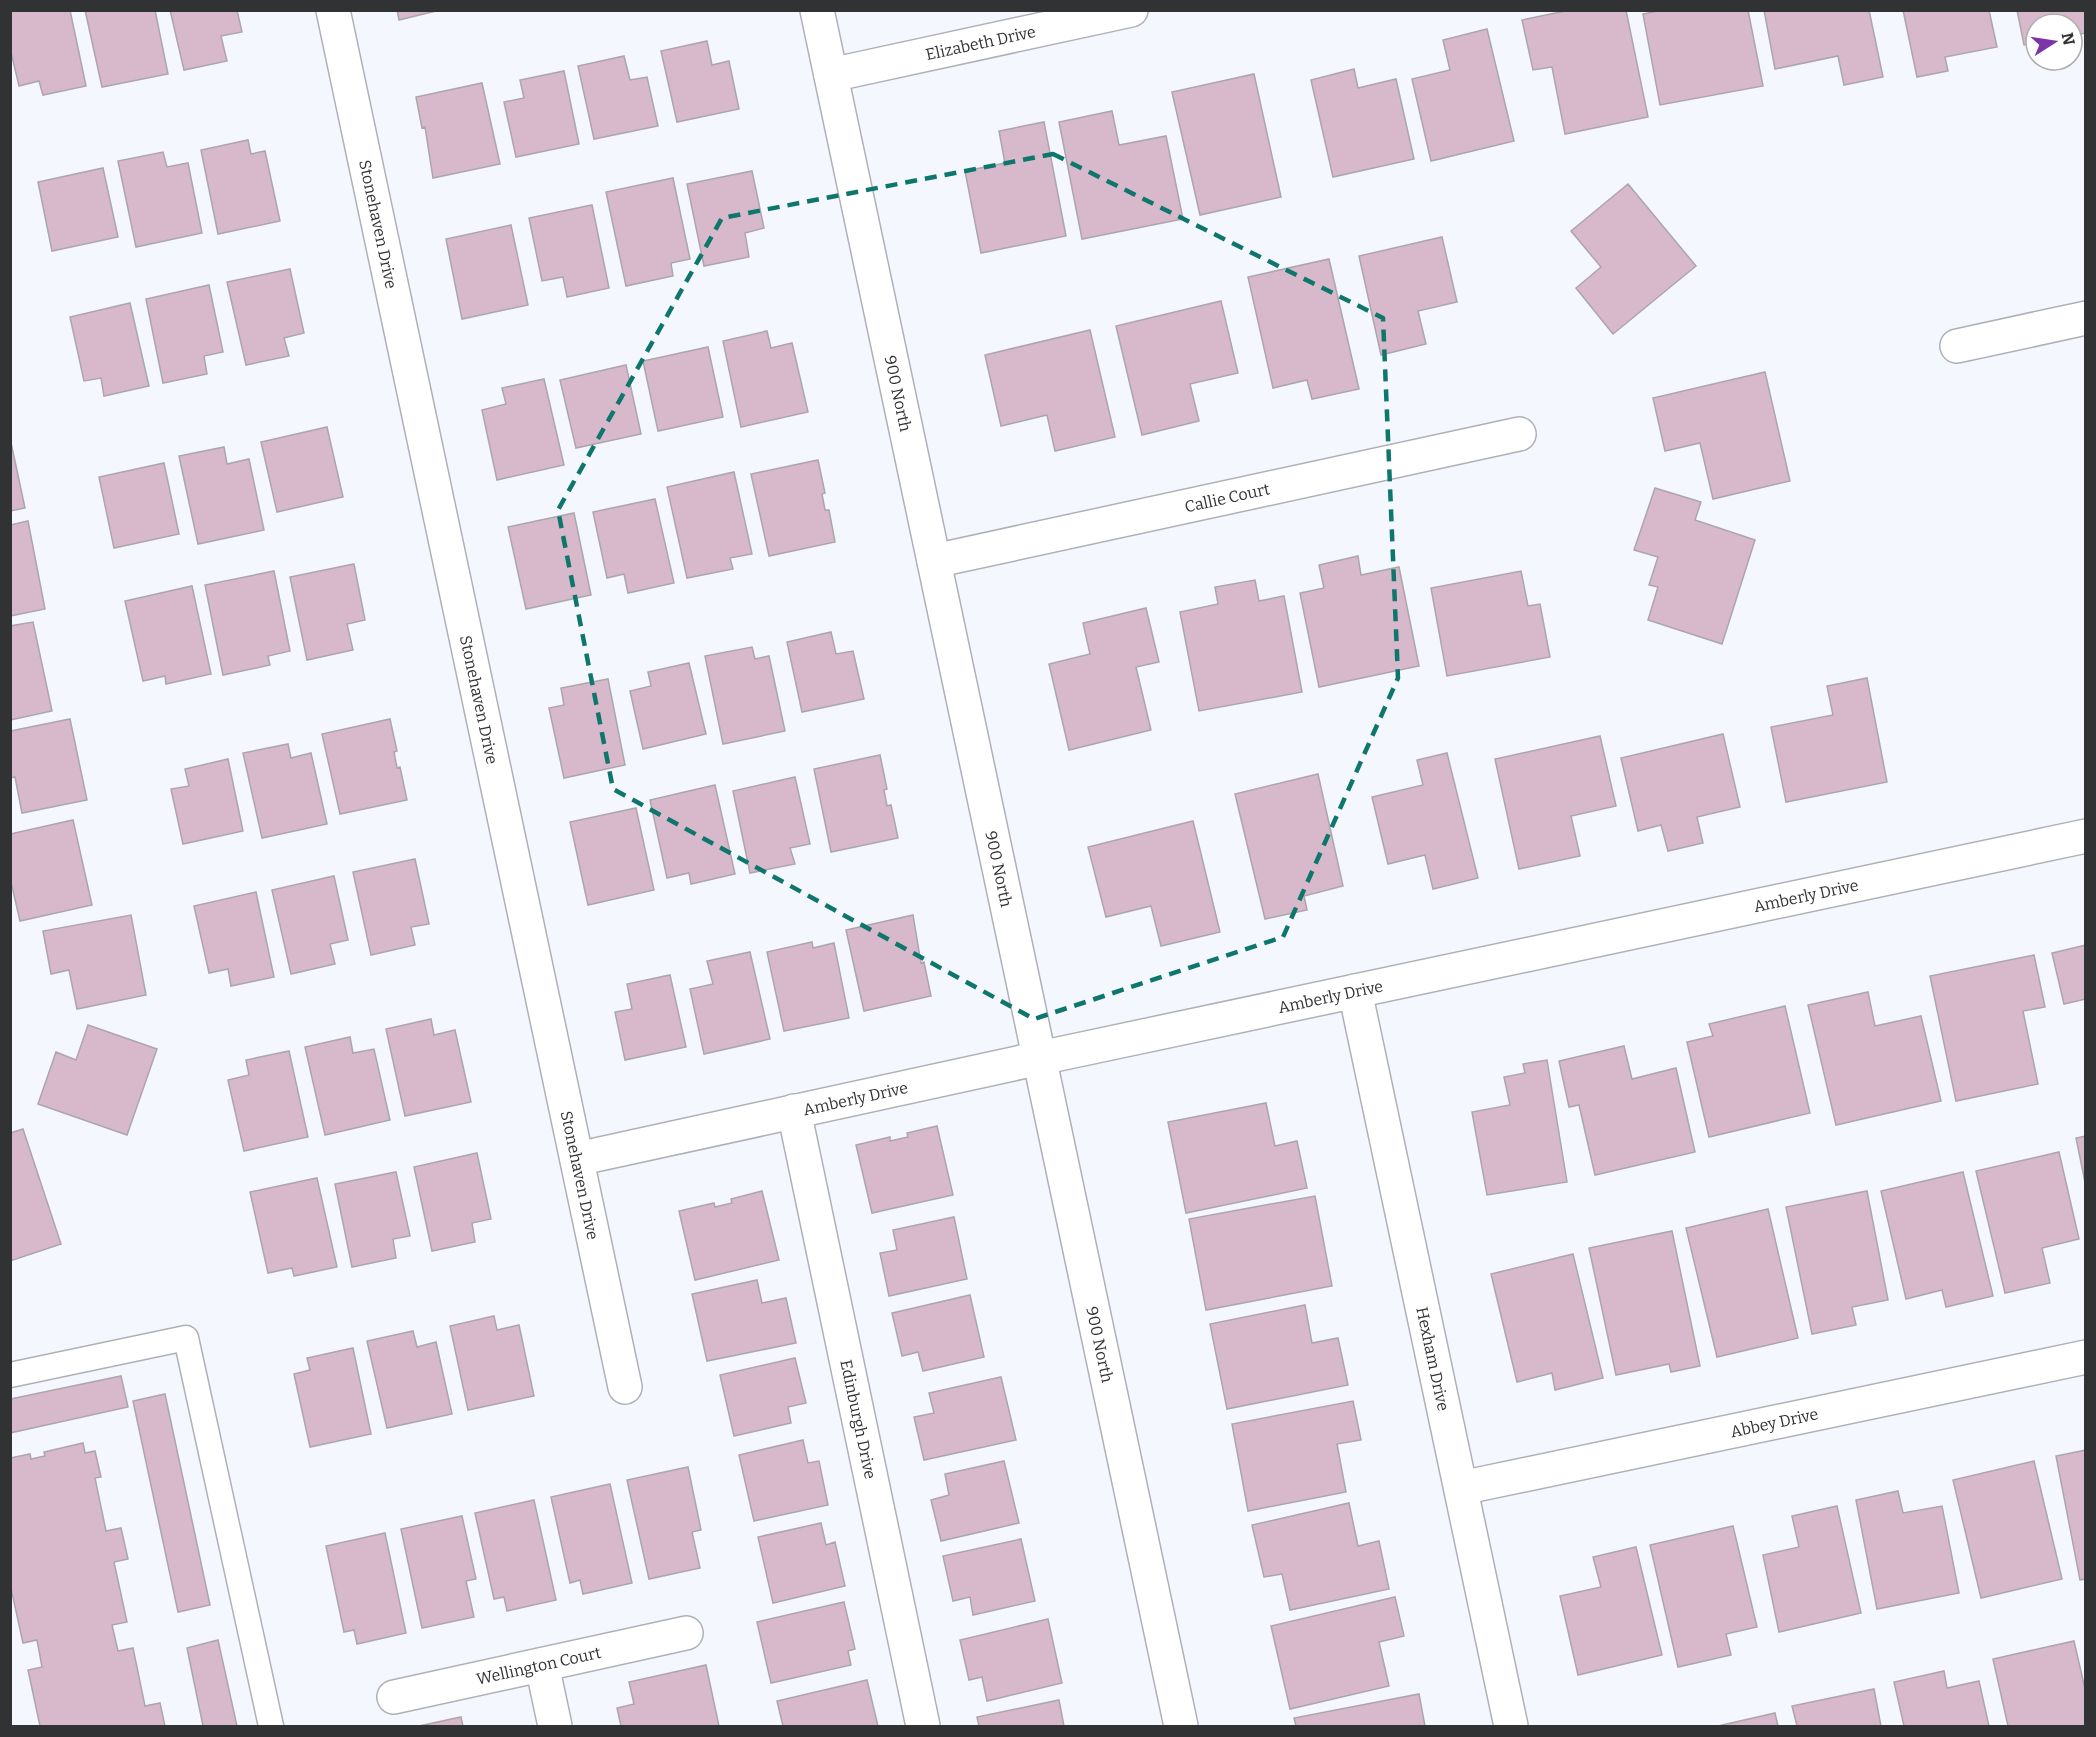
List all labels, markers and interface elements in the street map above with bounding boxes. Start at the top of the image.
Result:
north arrow [2024,12,2084,72]
street label: Elizabeth Drive [924,22,1037,64]
text: N [2058,31,2079,47]
street label: Stonehaven Drive [355,158,401,290]
street label: 900 North [881,354,915,433]
street label: Callie Court [1183,479,1272,516]
street label: Stonehaven Drive [456,634,502,766]
street label: 900 North [981,829,1016,909]
street label: Amberly Drive [1752,876,1860,916]
street label: Amberly Drive [1277,976,1385,1017]
street label: Amberly Drive [801,1078,910,1119]
street label: Stonehaven Drive [557,1109,602,1241]
street label: 900 North [1082,1305,1117,1384]
street label: Hexham Drive [1412,1305,1453,1413]
street label: Edinburgh Drive [836,1358,880,1481]
street label: Abbey Drive [1729,1404,1820,1441]
street label: Wellington Court [475,1643,603,1689]

